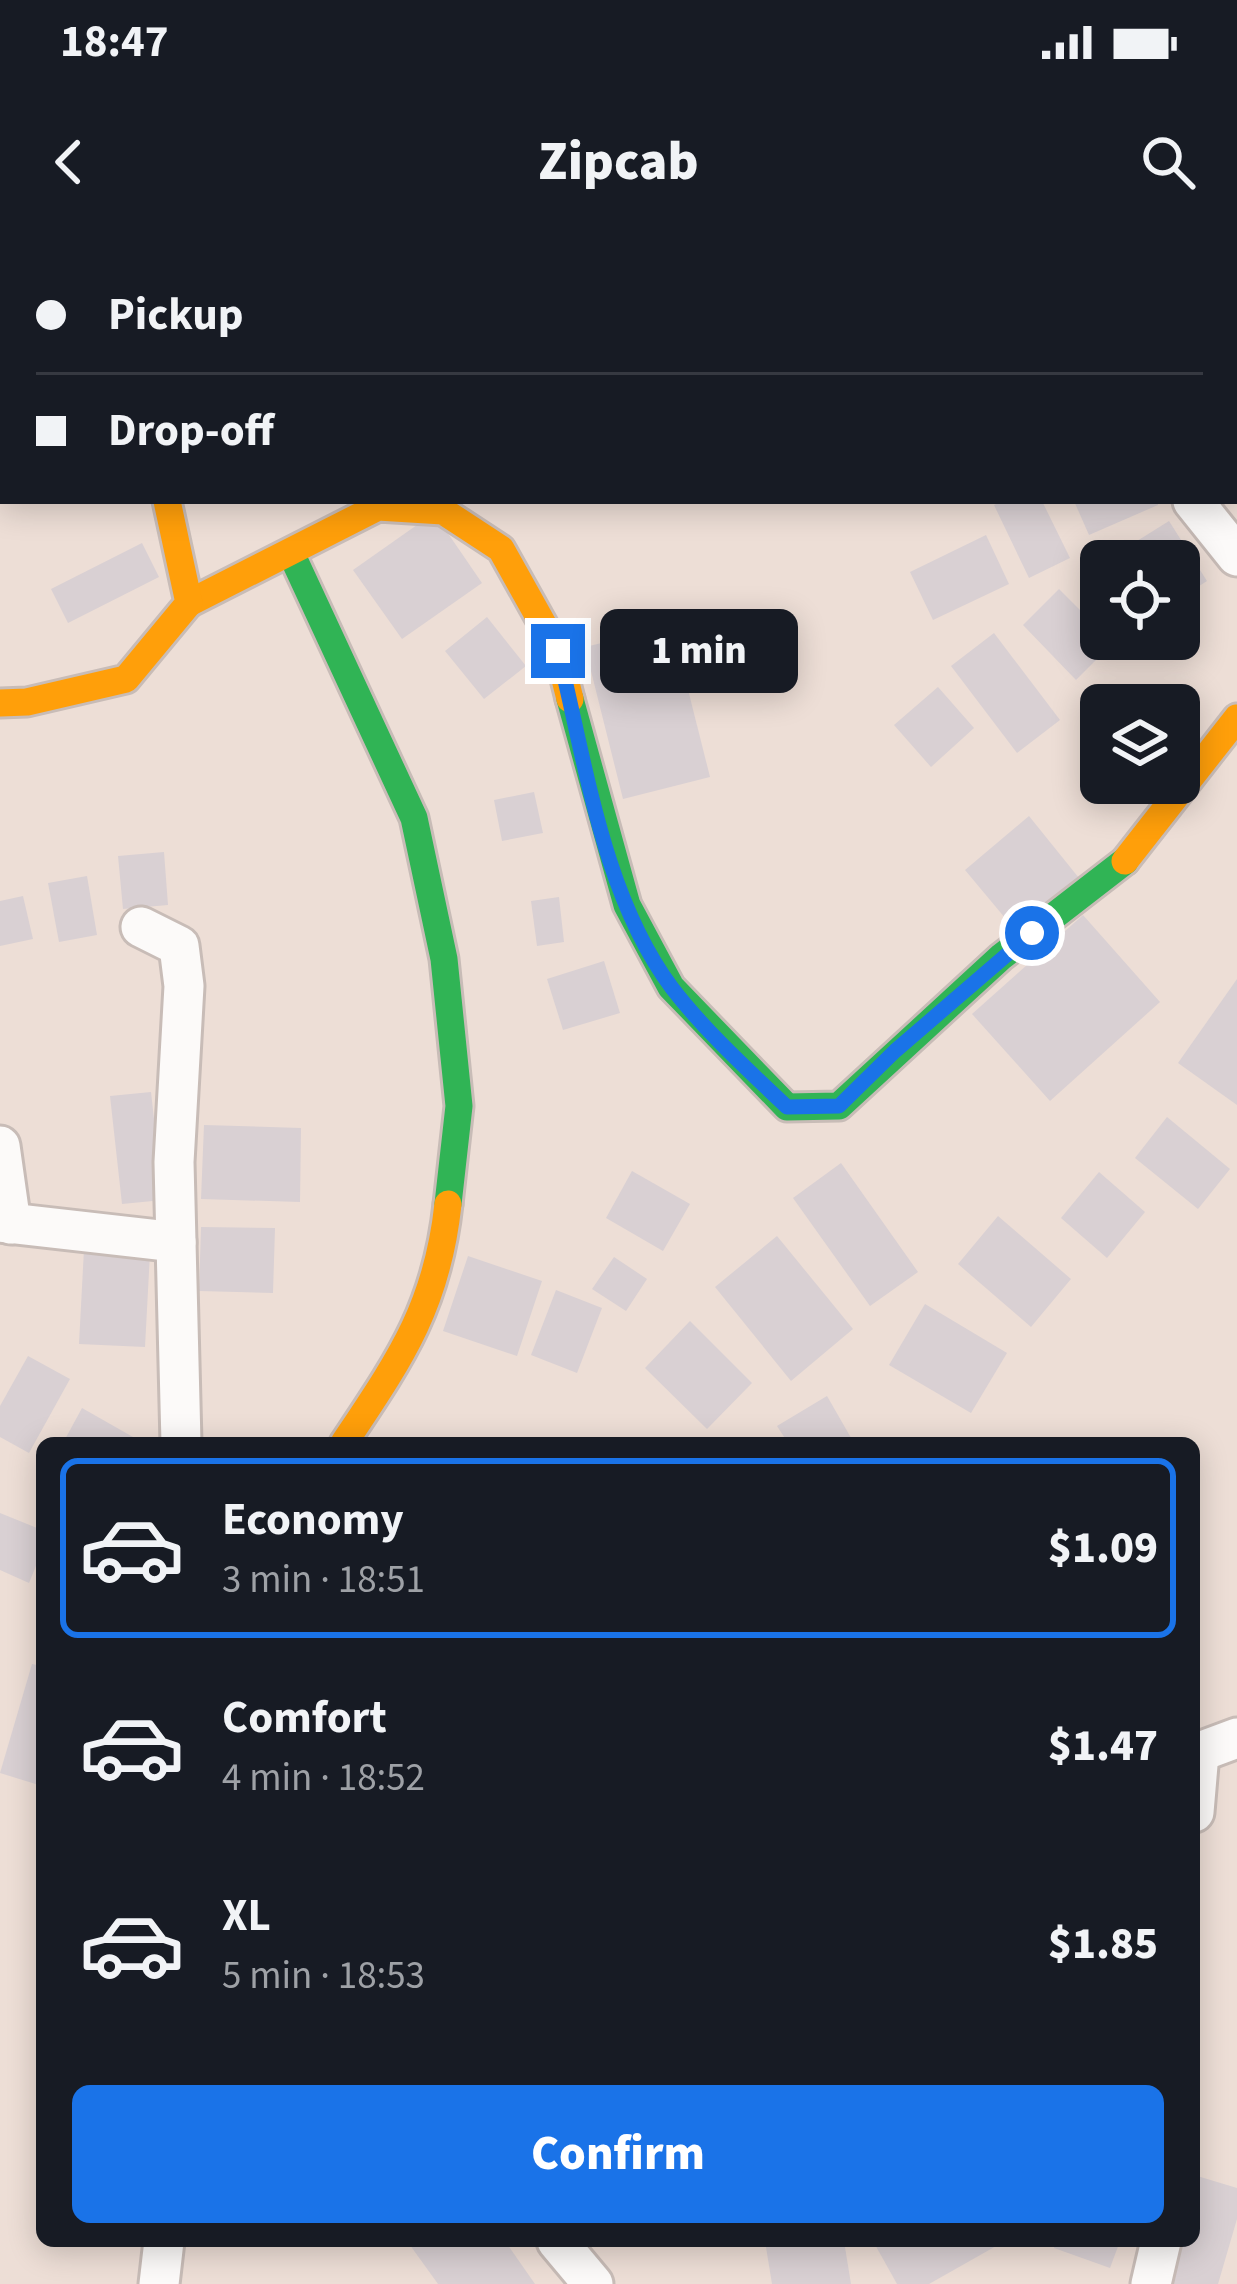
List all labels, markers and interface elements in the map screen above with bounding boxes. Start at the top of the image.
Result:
text: 18:47 [60,10,169,74]
text: Zipcab [538,124,699,201]
icon: back [36,129,102,195]
icon: search [1135,129,1201,195]
text: Pickup [108,283,244,347]
text: Drop-off [108,399,274,463]
map controls [1080,540,1200,804]
button: locate [1080,540,1200,660]
callout: 1 min [600,609,798,693]
text: 1 min [651,623,747,679]
route end [531,624,585,678]
button: layers [1080,684,1200,804]
route start [1005,906,1059,960]
text: Economy [222,1488,404,1552]
icon: car [78,1494,186,1602]
text: $1.09 [1048,1516,1158,1580]
text: 3 min · 18:51 [222,1552,425,1608]
text: Comfort [222,1686,387,1750]
icon: car [78,1692,186,1800]
text: $1.47 [1048,1714,1158,1778]
text: 4 min · 18:52 [222,1750,425,1806]
text: XL [222,1884,271,1948]
icon: car [78,1890,186,1998]
text: $1.85 [1048,1912,1158,1976]
text: 5 min · 18:53 [222,1948,425,2004]
button: Confirm [72,2085,1164,2223]

